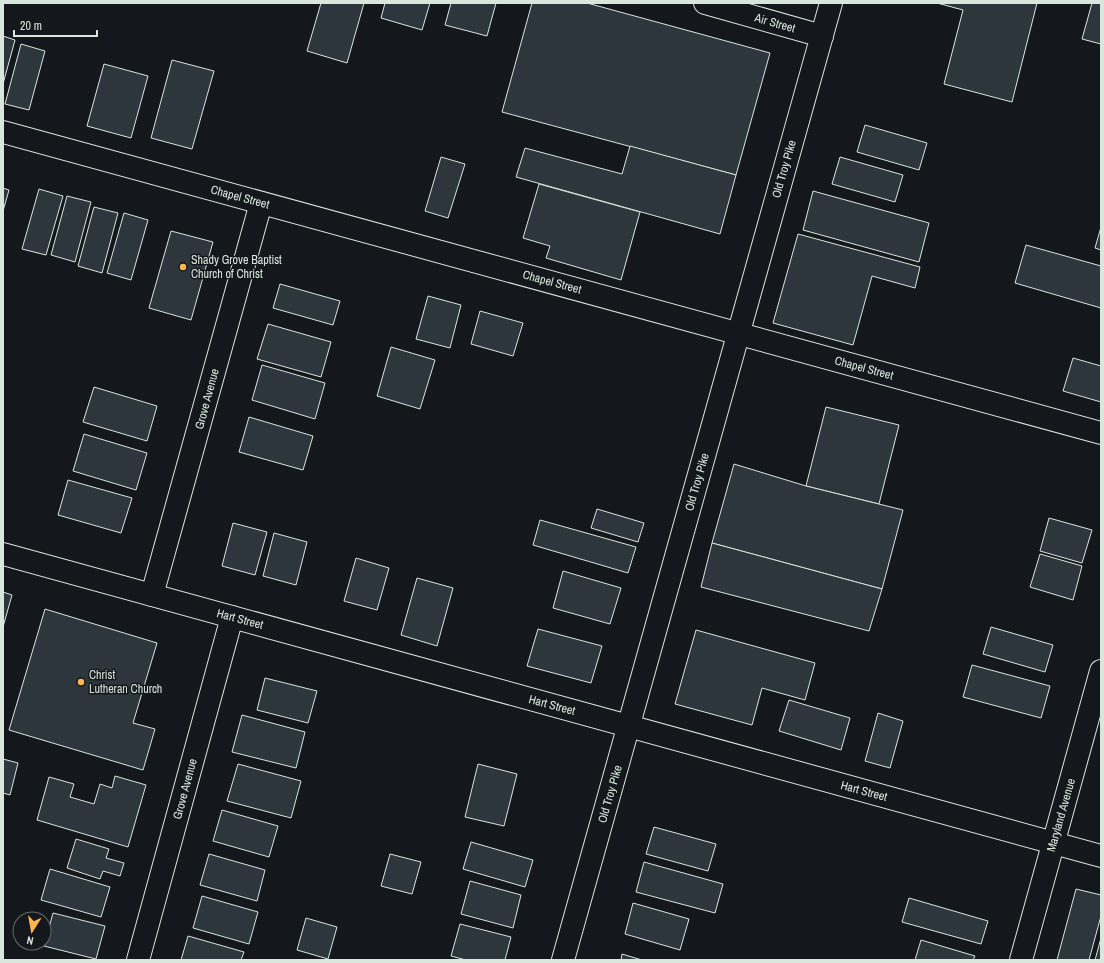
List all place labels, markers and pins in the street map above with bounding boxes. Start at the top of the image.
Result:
place label: Shady Grove Baptist Church of Christ [191,252,282,282]
marker: Shady Grove Baptist Church of Christ [178,262,188,272]
place label: Christ Lutheran Church [89,667,162,697]
marker: Christ Lutheran Church [76,677,86,687]

